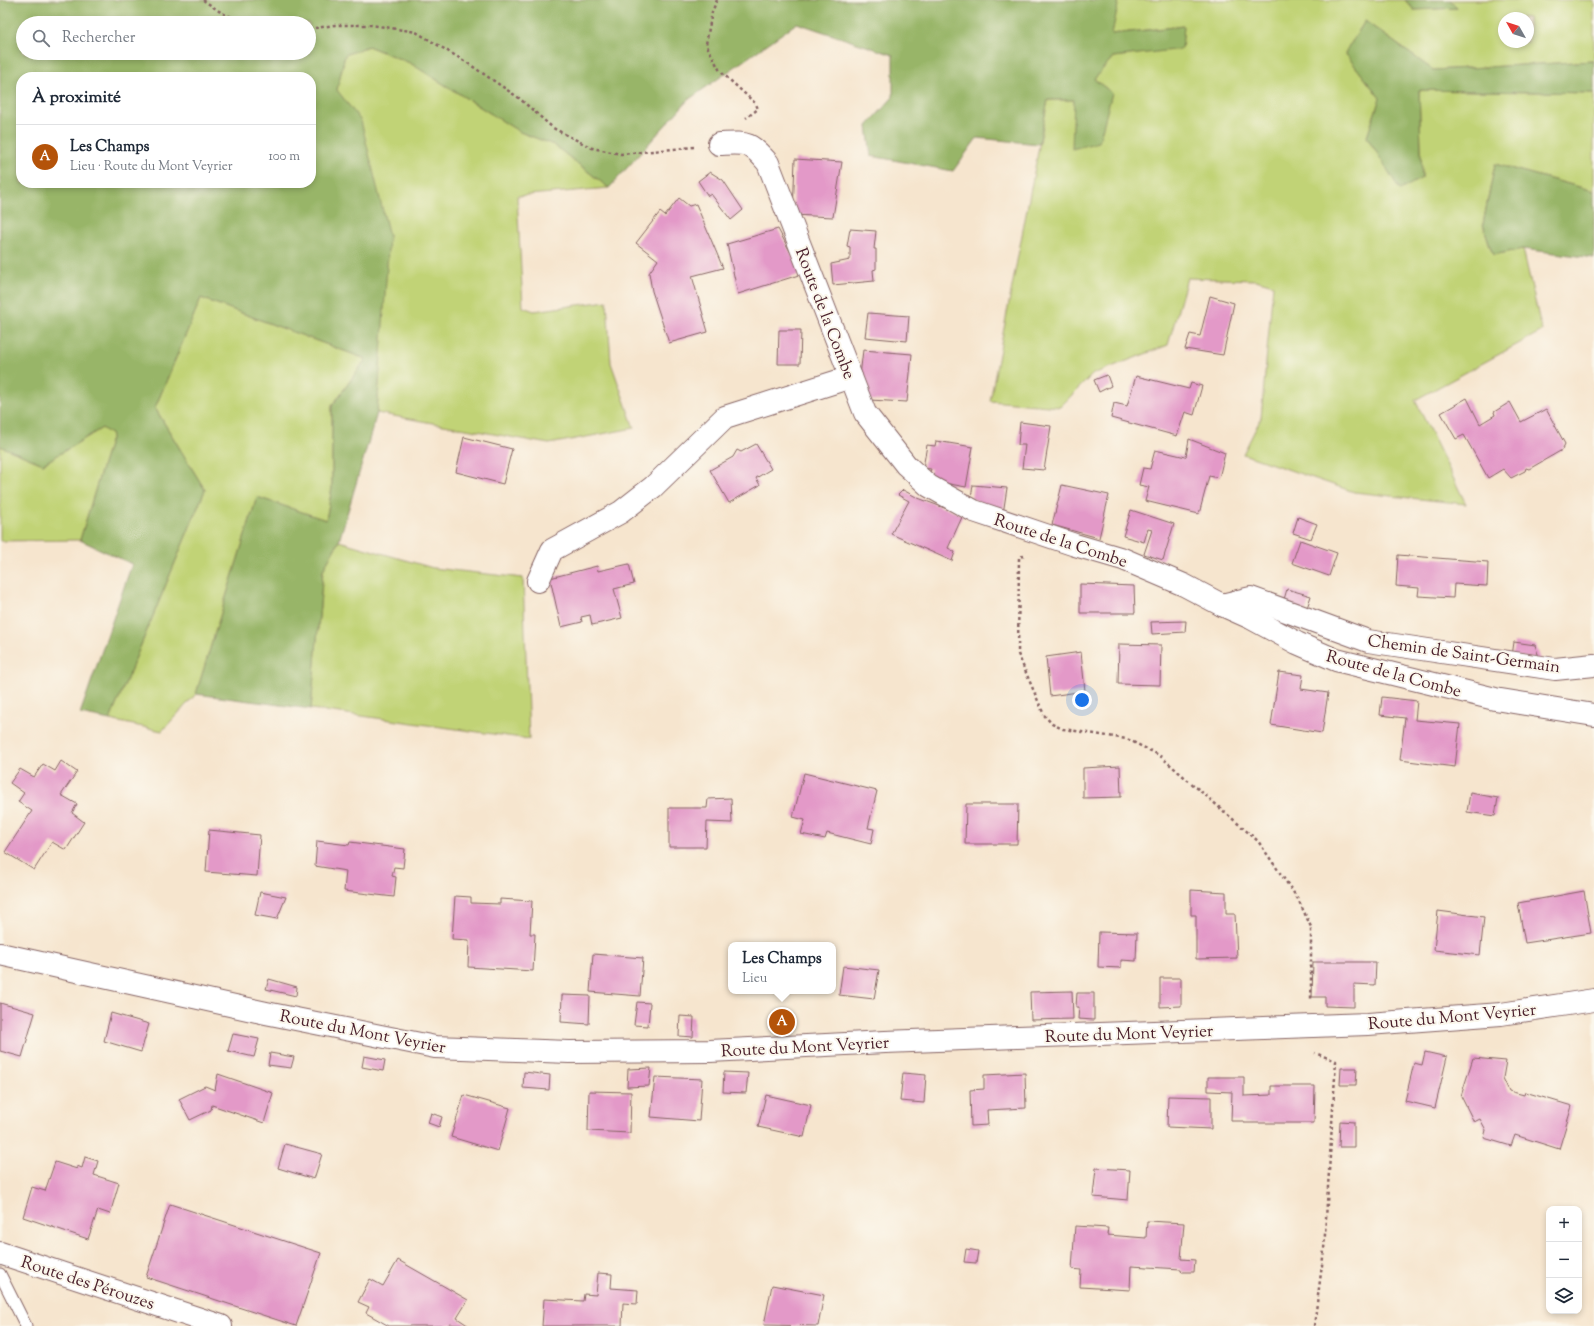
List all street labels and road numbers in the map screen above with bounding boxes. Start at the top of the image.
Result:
street label: Route de la Combe [788,245,860,383]
street label: Route de la Combe [991,509,1130,575]
street label: Chemin de Saint-Germain [1366,630,1562,680]
street label: Route de la Combe [1323,645,1464,705]
street label: Route du Mont Veyrier [1367,999,1538,1037]
street label: Route du Mont Veyrier [278,1005,448,1061]
street label: Route du Mont Veyrier [1044,1020,1214,1050]
street label: Route du Mont Veyrier [720,1032,891,1064]
street label: Route des Pérouzes [18,1251,158,1317]

